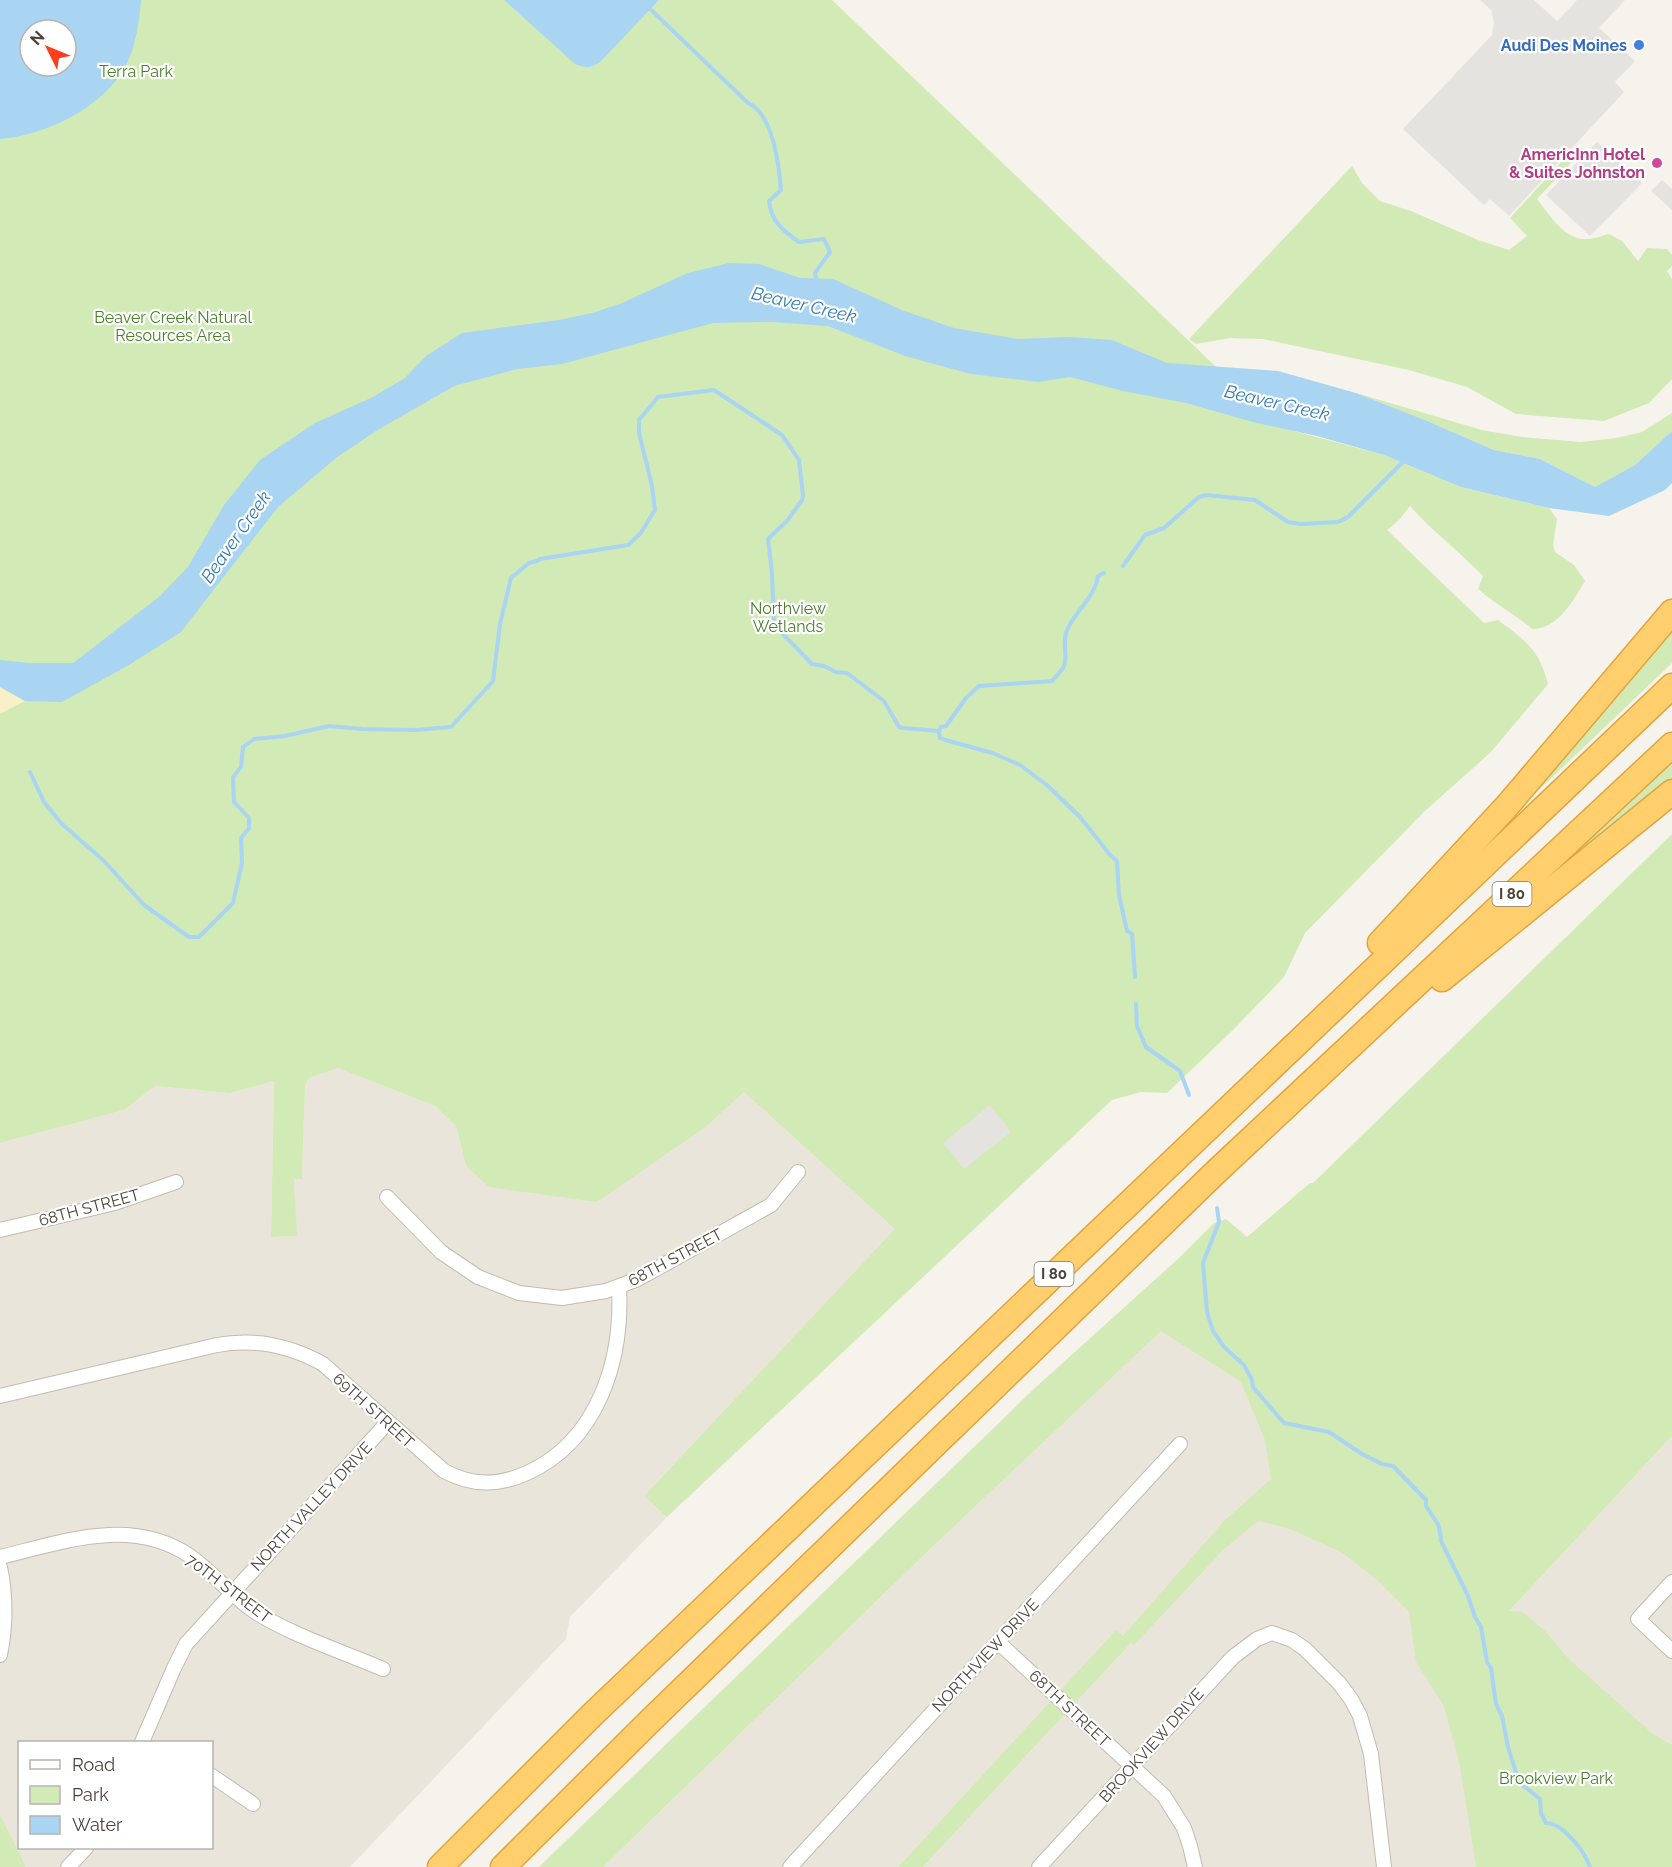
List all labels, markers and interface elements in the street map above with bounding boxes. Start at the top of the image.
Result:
north arrow [18,18,78,78]
text: N [26,27,49,49]
place label: Audi Des Moines [1501,36,1627,55]
marker: Audi Des Moines [1632,38,1646,52]
park label: Terra Park [99,62,174,81]
place label: AmericInn Hotel & Suites Johnston [1509,145,1646,182]
marker: AmericInn Hotel & Suites Johnston [1650,156,1664,170]
water label: Beaver Creek [750,282,859,327]
park label: Beaver Creek Natural Resources Area [94,308,252,345]
water label: Beaver Creek [1223,380,1332,425]
water label: Beaver Creek [196,487,275,587]
park label: Northview Wetlands [750,599,826,636]
road number: I 80 [1492,882,1532,906]
street label: 68TH STREET [37,1185,142,1230]
street label: 68TH STREET [625,1225,726,1290]
road number: I 80 [1034,1262,1074,1286]
street label: 69TH STREET [329,1369,418,1452]
street label: NORTH VALLEY DRIVE [247,1438,376,1575]
street label: 70TH STREET [182,1550,275,1627]
street label: NORTHVIEW DRIVE [928,1595,1043,1716]
street label: 68TH STREET [1025,1666,1114,1751]
street label: BROOKVIEW DRIVE [1095,1684,1208,1806]
legend [18,1741,213,1849]
text: Road [72,1754,115,1775]
park label: Brookview Park [1499,1769,1614,1788]
text: Park [72,1784,109,1805]
text: Water [72,1814,123,1835]

